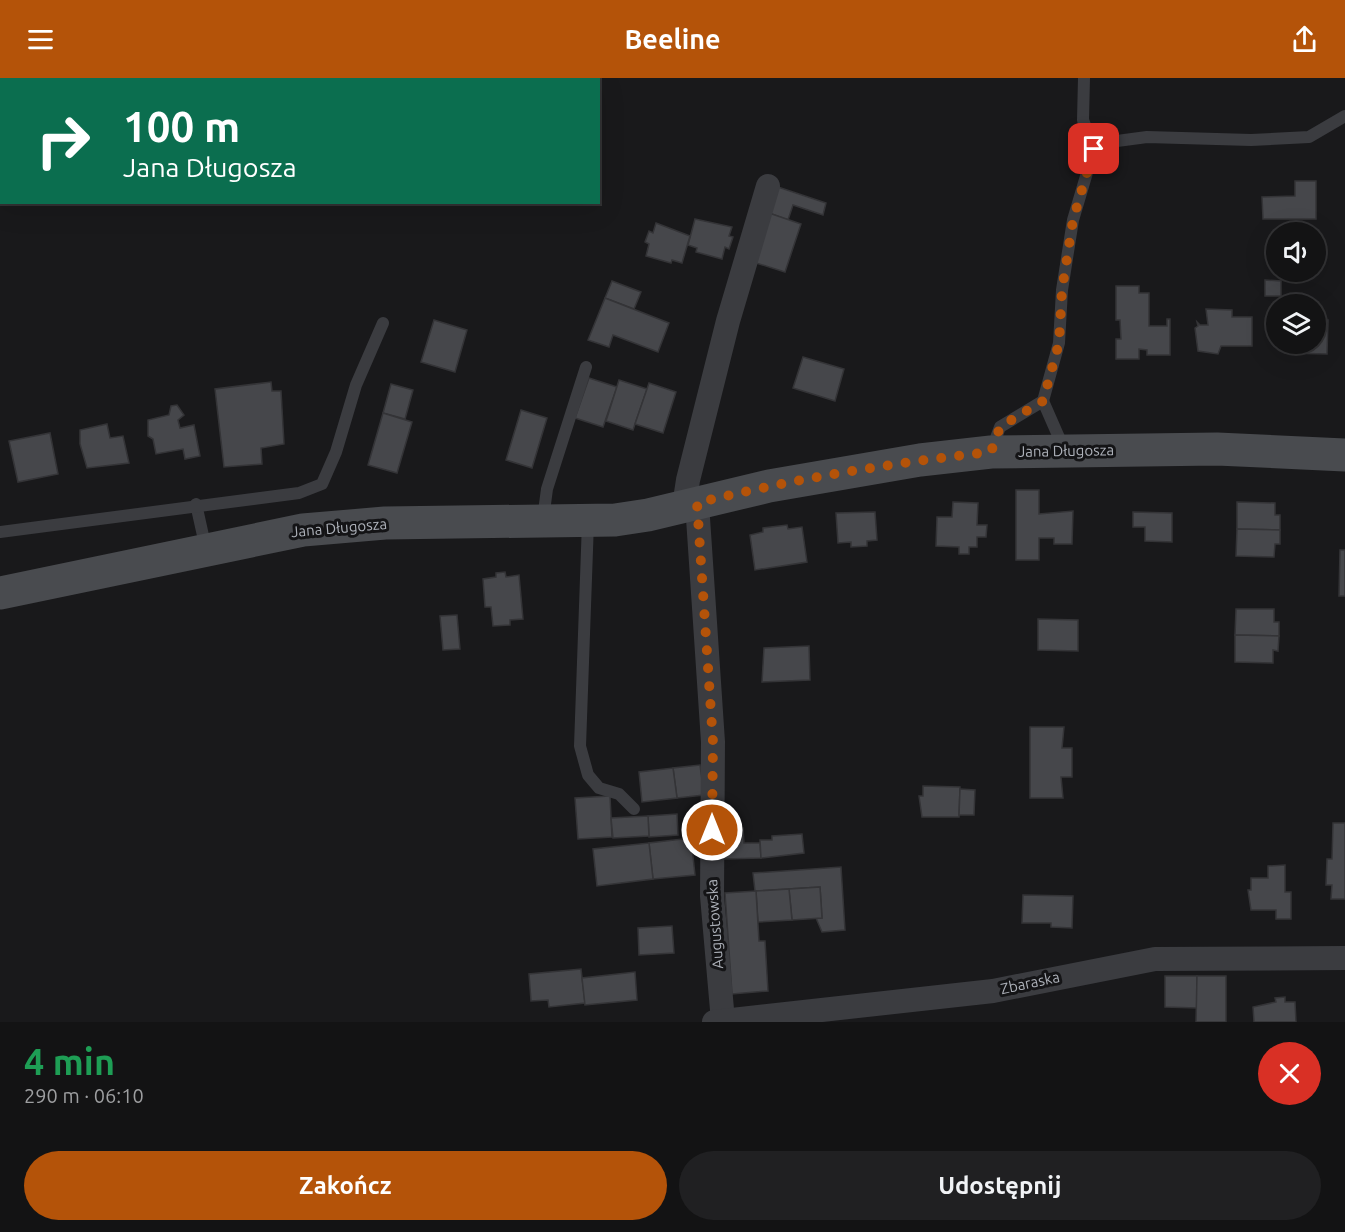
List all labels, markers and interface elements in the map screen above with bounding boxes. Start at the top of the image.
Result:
icon: menu [24,23,57,56]
icon: share [1288,23,1321,56]
text: Beeline [624,24,721,54]
icon: right [24,102,102,180]
text: 100 m [123,103,240,150]
pin [1068,123,1119,174]
icon: arrive [1077,132,1110,165]
text: Jana Długosza [123,152,297,182]
map controls [1266,222,1326,354]
button: sound [1266,222,1326,282]
button: layers [1266,294,1326,354]
street label: Jana Długosza [1018,441,1114,460]
street label: Jana Długosza [290,515,388,540]
position arrow [680,798,744,862]
street label: Augustowska [703,879,726,970]
street label: Zbaraska [999,968,1061,997]
text: 4 min [24,1041,115,1082]
button: close [1258,1042,1321,1105]
text: 290 m · 06:10 [24,1084,144,1107]
button: Zakończ [24,1151,667,1220]
button: Udostępnij [679,1151,1321,1220]

